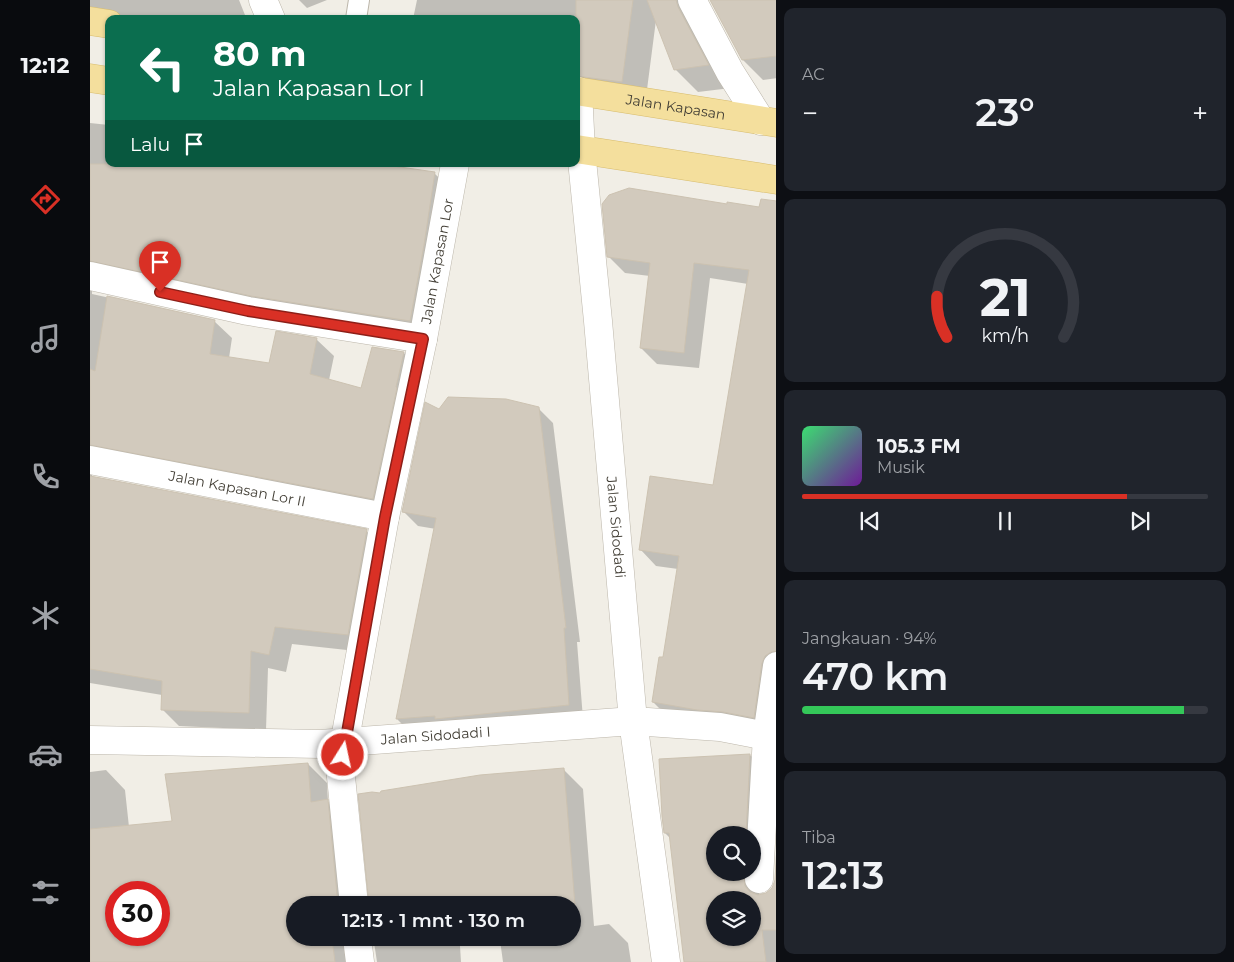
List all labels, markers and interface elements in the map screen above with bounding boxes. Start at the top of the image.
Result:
text: 80 m [213,32,307,75]
icon: left [130,35,195,100]
text: 12:12 [21,52,69,79]
text: AC [802,65,825,84]
text: Jalan Kapasan Lor I [213,75,425,102]
text: 23° [975,89,1035,136]
street label: Jalan Kapasan [624,90,727,124]
text: − [802,96,818,130]
text: + [1192,96,1208,130]
icon: arrive [180,130,208,158]
text: Lalu [130,133,170,156]
icon: directions [28,182,63,217]
street label: Jalan Kapasan Lor [417,197,458,326]
pin [139,241,181,292]
icon: arrive [146,248,174,276]
text: 21 [979,266,1031,329]
icon: music [28,321,63,356]
text: km/h [981,325,1029,346]
text: 105.3 FM [877,435,961,458]
text: Musik [877,458,925,477]
icon: phone [28,459,63,494]
street label: Jalan Kapasan Lor II [166,466,307,510]
street label: Jalan Sidodadi [603,475,629,579]
icon: previous [856,507,884,535]
icon: pause [991,507,1019,535]
icon: next [1126,507,1154,535]
icon: climate [28,598,63,633]
text: Jangkauan · 94% [802,629,937,648]
text: 470 km [802,653,948,700]
street label: Jalan Sidodadi I [379,722,491,749]
position arrow [316,728,368,780]
icon: car [28,737,63,772]
map controls [706,826,761,946]
button: search [706,826,761,881]
text: Tiba [802,828,836,847]
text: 12:13 [802,852,884,899]
icon: filters [28,875,63,910]
speed limit sign: 30 [105,881,170,946]
button: layers [706,891,761,946]
text: 12:13 · 1 mnt · 130 m [342,909,525,932]

